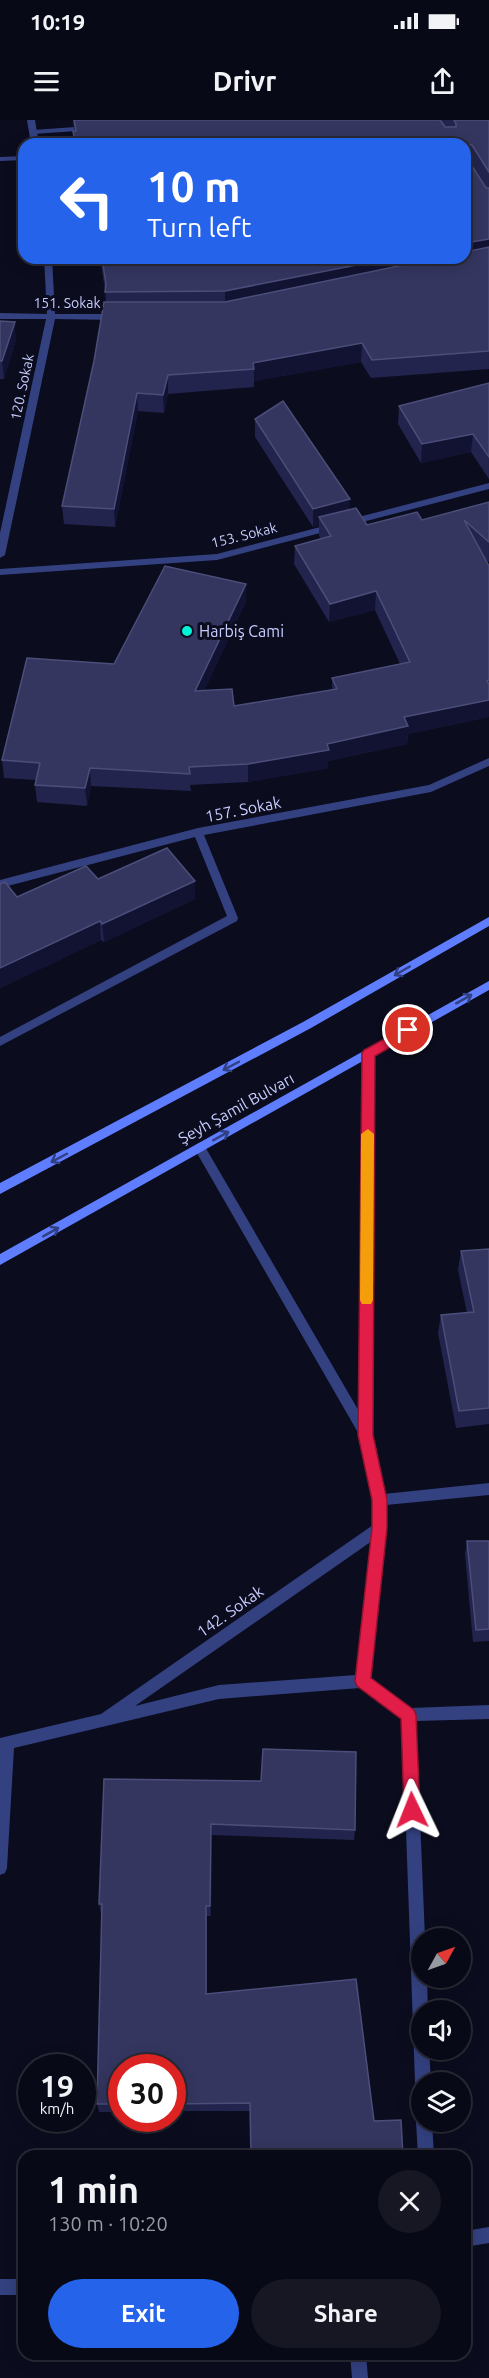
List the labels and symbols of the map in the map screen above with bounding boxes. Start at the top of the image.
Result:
street label: 151. Sokak [33,295,101,311]
street label: 120. Sokak [7,352,37,422]
street label: 153. Sokak [209,519,279,551]
place label: Harbiş Cami [199,622,284,640]
marker: Harbiş Cami [180,624,194,638]
street label: 157. Sokak [204,793,282,825]
one-way arrow [394,965,411,977]
one-way arrow [455,993,472,1005]
pin [382,1004,433,1055]
one-way arrow [223,1061,241,1072]
street label: Şeyh Şamil Bulvarı [175,1069,297,1147]
one-way arrow [212,1130,229,1142]
one-way arrow [51,1152,69,1164]
one-way arrow [42,1226,59,1238]
street label: 142. Sokak [193,1582,267,1640]
position arrow [380,1778,444,1842]
north arrow [411,1928,471,1988]
speed limit sign: 30 [108,2054,186,2132]

